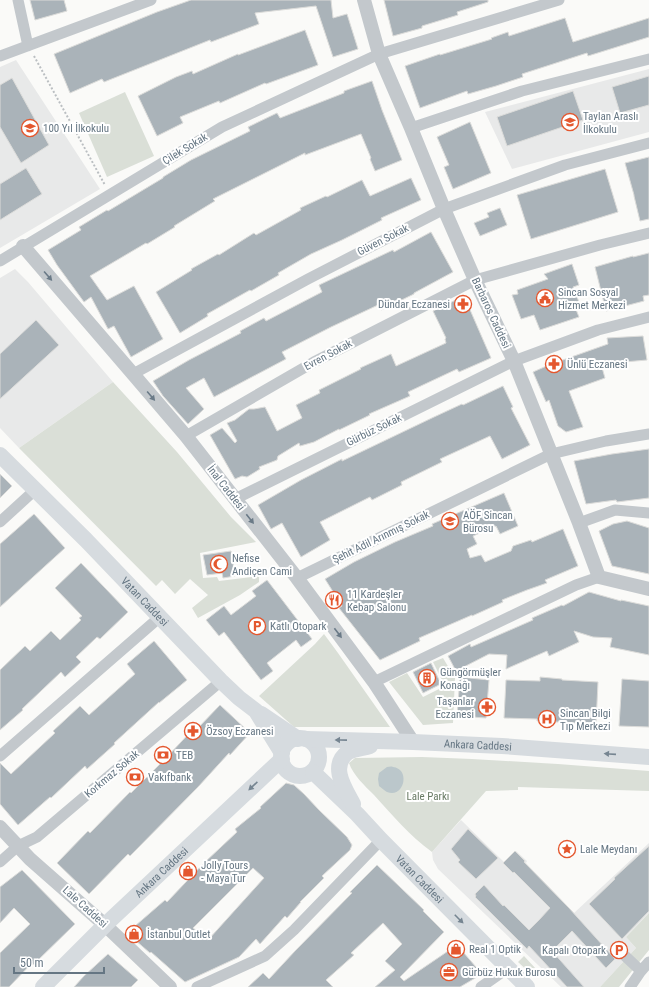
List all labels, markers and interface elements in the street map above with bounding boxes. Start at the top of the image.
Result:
place label: Taylan Araslı İlkokulu [583,110,638,136]
school or university icon: Taylan Araslı İlkokulu [560,112,580,132]
school or university icon: 100 Yıl İlkokulu [20,118,40,138]
place label: 100 Yıl İlkokulu [43,122,109,135]
street label: Çilek Sokak [160,130,210,168]
street label: Güven Sokak [355,222,411,258]
one-way arrow [44,271,53,281]
street label: Barbaros Caddesi [469,275,513,351]
place label: Sincan Sosyal Hizmet Merkezi [558,286,626,312]
public building icon: Sincan Sosyal Hizmet Merkezi [535,288,555,308]
pharmacy icon: Dündar Eczanesi [453,294,473,314]
place label: Dündar Eczanesi [378,298,450,311]
street label: Evren Sokak [302,337,354,373]
pharmacy icon: Ünlü Eczanesi [544,354,564,374]
place label: Ünlü Eczanesi [567,358,627,371]
one-way arrow [147,390,156,401]
street label: Gürbüz Sokak [344,411,404,449]
street label: İnal Caddesi [204,463,248,513]
street label: Şehit Adil Arınmış Sokak [330,508,432,566]
place label: AÖF Sincan Bürosu [463,509,513,535]
school or university icon: AÖF Sincan Bürosu [440,511,460,531]
one-way arrow [246,513,255,524]
place label: Nefise Andiçen Cami [232,552,292,578]
mosque icon: Nefise Andiçen Cami [209,554,229,574]
street label: Vatan Caddesi [118,574,171,629]
place label: 11 Kardeşler Kebap Salonu [347,588,406,614]
restaurant icon: 11 Kardeşler Kebap Salonu [324,590,344,610]
parking icon: Katlı Otopark [247,616,267,636]
place label: Katlı Otopark [270,620,326,633]
one-way arrow [334,628,342,639]
place label: Güngörmüşler Konağı [440,666,502,692]
building icon: Güngörmüşler Konağı [417,668,437,688]
place label: Taşanlar Eczanesi [435,695,475,721]
pharmacy icon: Taşanlar Eczanesi [477,697,497,717]
place label: Sincan Bilgi Tıp Merkezi [560,707,611,733]
hospital icon: Sincan Bilgi Tıp Merkezi [537,709,557,729]
pharmacy icon: Özsoy Eczanesi [183,721,203,741]
place label: Özsoy Eczanesi [206,725,274,738]
one-way arrow [334,737,347,743]
street label: Ankara Caddesi [444,737,512,753]
bank icon: TEB [153,745,173,765]
street label: Korkmaz Sokak [82,747,142,801]
place label: TEB [176,749,193,762]
one-way arrow [604,750,616,757]
bank icon: Vakıfbank [125,767,145,787]
place label: Vakıfbank [148,771,191,784]
one-way arrow [248,781,258,791]
park label: Lale Parkı [407,790,449,803]
place icon: Lale Meydanı [557,839,577,859]
place label: Lale Meydanı [580,843,637,856]
street label: Ankara Caddesi [132,844,191,900]
street label: Vatan Caddesi [393,852,446,906]
place label: Jolly Tours - Maya Tur [201,859,248,885]
shop icon: Jolly Tours - Maya Tur [178,861,198,881]
street label: Lale Caddesi [60,883,110,931]
one-way arrow [454,914,464,923]
shop icon: İstanbul Outlet [124,924,144,944]
place label: İstanbul Outlet [147,928,211,941]
shop icon: Real 1 Optik [446,939,466,959]
parking icon: Kapalı Otopark [609,940,629,960]
place label: Real 1 Optik [469,943,521,956]
place label: Kapalı Otopark [542,944,606,957]
scale bar [14,949,104,975]
text: 50 m [20,956,44,970]
office icon: Gürbüz Hukuk Burosu [439,962,459,982]
place label: Gürbüz Hukuk Burosu [462,966,556,979]

